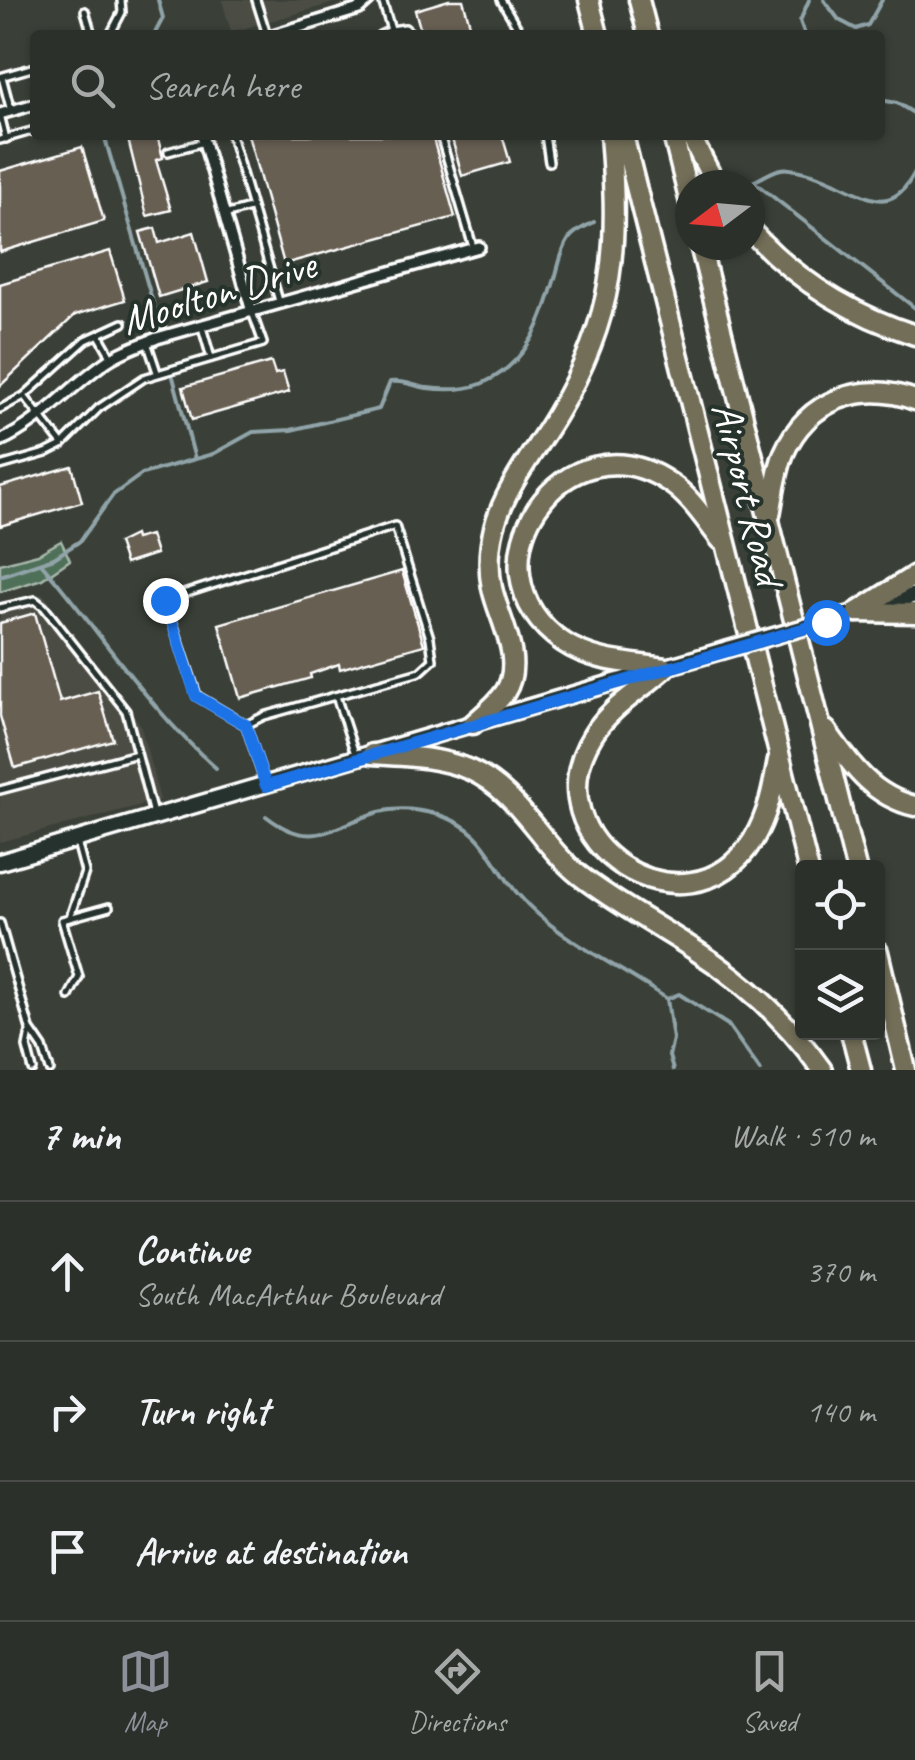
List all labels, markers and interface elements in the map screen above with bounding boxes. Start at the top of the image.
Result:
search box [30,30,885,140]
icon: search [65,58,120,113]
text: Search here [145,62,300,109]
north arrow [675,170,765,260]
street label: Moolton Drive [115,237,324,347]
street label: Airport Road [699,397,797,596]
route end [143,578,189,624]
route start [804,600,850,646]
map controls [795,860,885,1040]
button: locate [795,860,885,950]
button: layers [795,950,885,1040]
text: 7 min [40,1109,120,1162]
text: Walk · 510 m [731,1115,875,1156]
text: Continue [135,1227,249,1274]
icon: ahead [40,1244,95,1299]
text: 370 m [806,1251,875,1292]
text: South MacArthur Boulevard [135,1274,441,1315]
icon: right [40,1384,95,1439]
text: Turn right [135,1388,269,1435]
text: 140 m [806,1391,875,1432]
icon: arrive [40,1524,95,1579]
text: Arrive at destination [135,1528,407,1575]
tab: Map [118,1644,173,1739]
tab: Directions [409,1644,506,1739]
tab: Saved [742,1644,797,1739]

